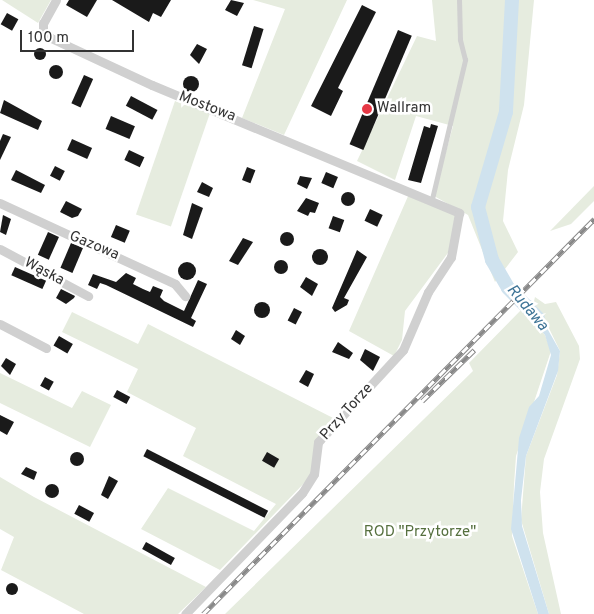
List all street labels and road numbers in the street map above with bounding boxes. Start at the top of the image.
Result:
street label: Mostowa [176,88,238,126]
street label: Gazowa [66,227,122,265]
street label: Wąska [21,254,67,290]
street label: Przy Torze [317,380,377,444]

